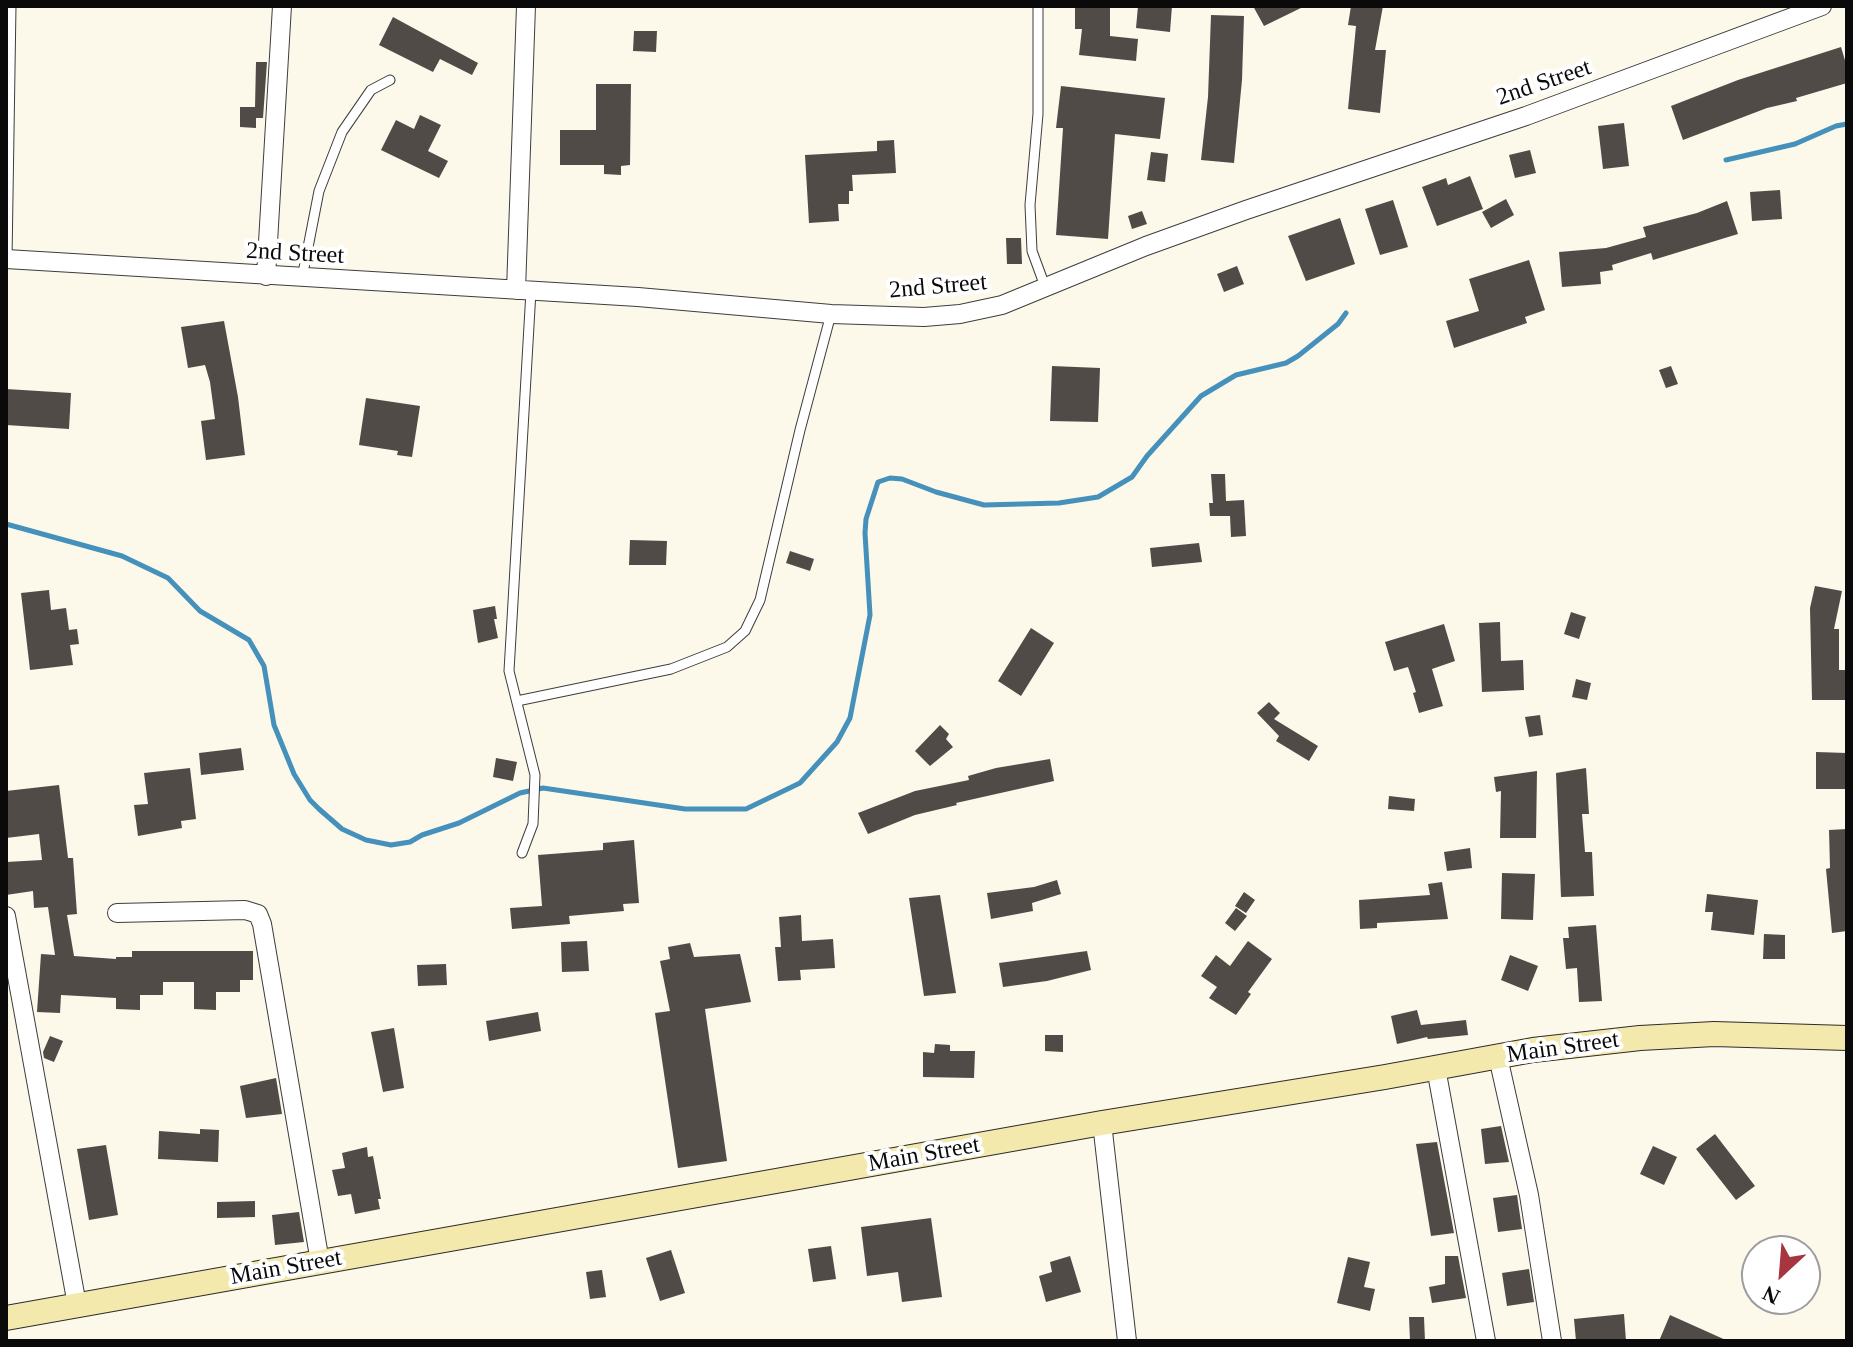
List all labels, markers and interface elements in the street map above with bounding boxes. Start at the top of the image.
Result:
street label: 2nd Street [1493,53,1595,113]
street label: 2nd Street [245,237,345,271]
street label: 2nd Street [888,268,988,306]
street label: Main Street [1505,1026,1621,1070]
street label: Main Street [866,1131,982,1179]
north arrow [1741,1235,1821,1315]
street label: Main Street [228,1244,344,1292]
text: N [1759,1281,1784,1310]

